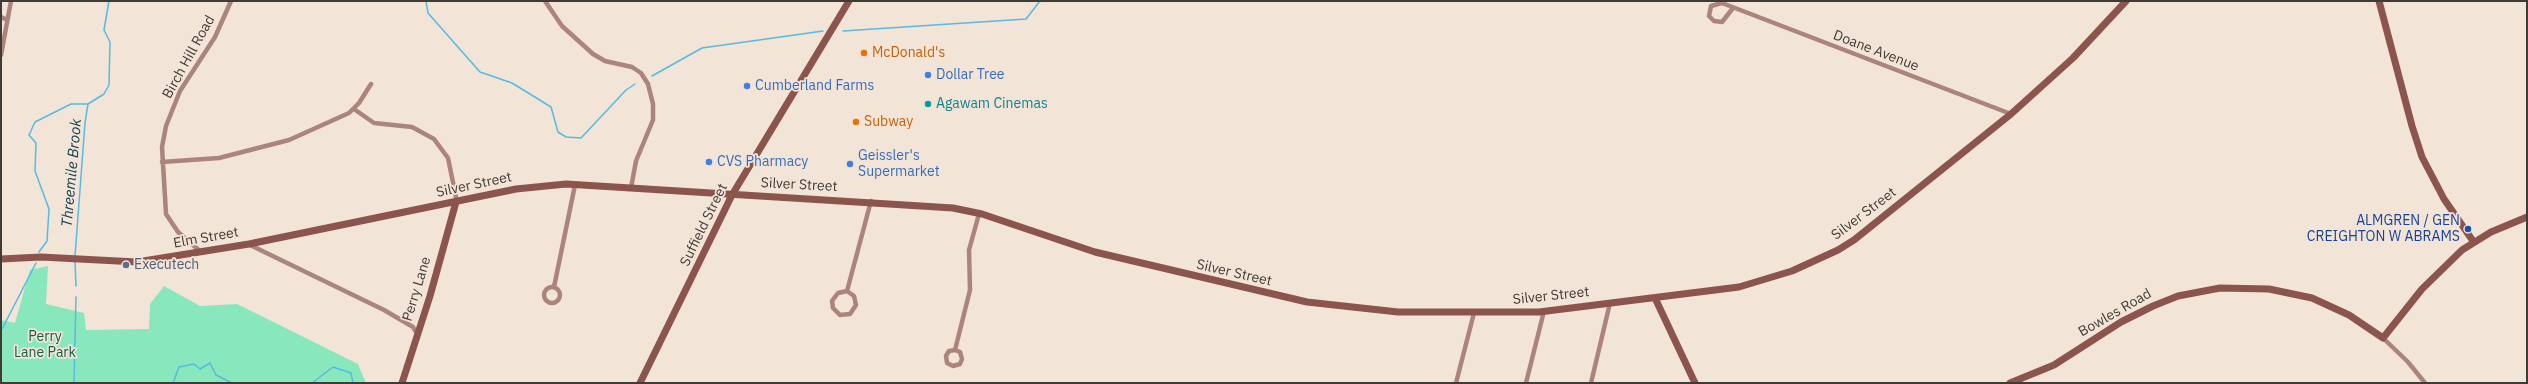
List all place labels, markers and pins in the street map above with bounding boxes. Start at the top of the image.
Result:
place label: McDonald's [872,45,945,61]
marker: McDonald's [859,48,869,58]
place label: Dollar Tree [936,67,1005,83]
marker: Dollar Tree [923,70,933,80]
place label: Cumberland Farms [755,78,874,94]
marker: Cumberland Farms [742,81,752,91]
place label: Agawam Cinemas [936,96,1048,112]
marker: Agawam Cinemas [923,99,933,109]
place label: Subway [864,114,913,130]
marker: Subway [851,117,861,127]
place label: Geissler's Supermarket [858,148,940,180]
place label: CVS Pharmacy [717,154,808,170]
marker: CVS Pharmacy [704,157,714,167]
marker: Geissler's Supermarket [845,159,855,169]
place label: ALMGREN / GEN CREIGHTON W ABRAMS [2307,213,2460,246]
marker: ALMGREN / GEN CREIGHTON W ABRAMS [2463,224,2473,234]
place label: Executech [134,257,199,273]
marker: Executech [121,260,131,270]

